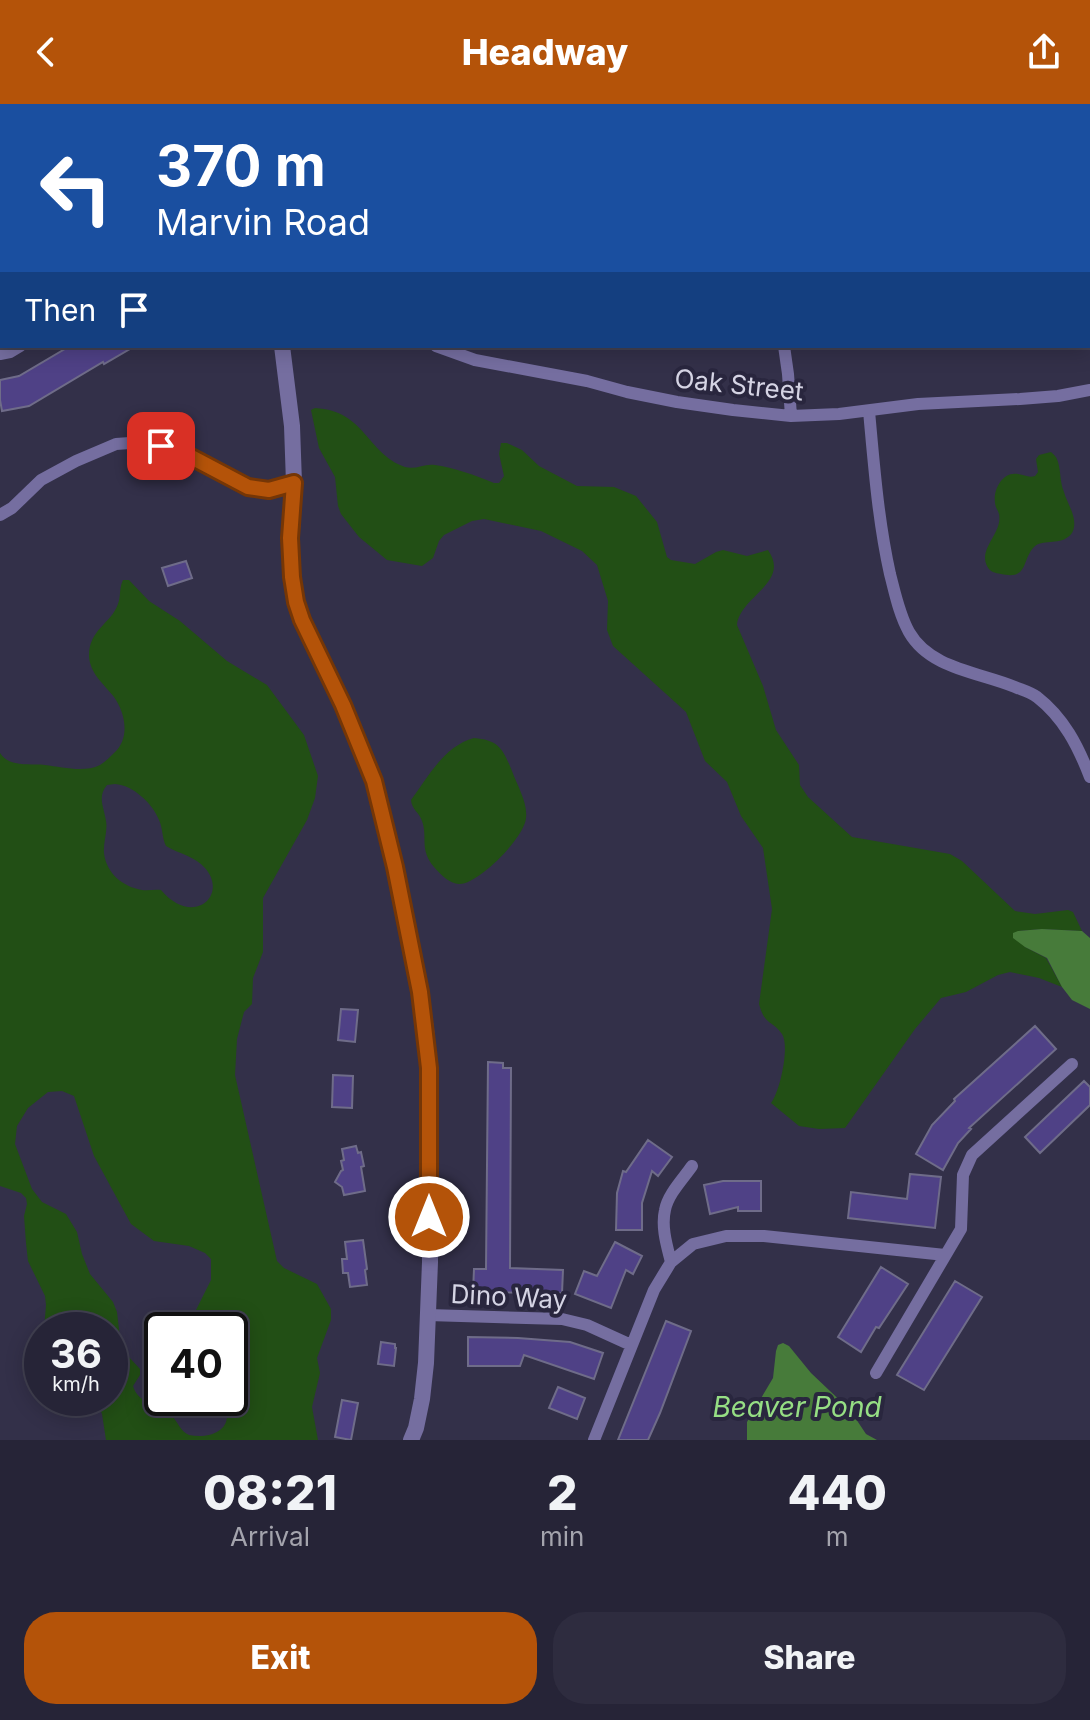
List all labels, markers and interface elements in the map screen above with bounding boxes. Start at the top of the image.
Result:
icon: back [24,30,68,74]
text: Headway [462,30,628,74]
icon: share [1022,30,1066,74]
text: 370 m [156,132,326,200]
icon: left [24,136,128,240]
text: Marvin Road [156,200,370,244]
icon: arrive [112,288,156,332]
text: Then [24,292,96,328]
street label: Oak Street [673,362,805,407]
pin [127,412,195,480]
icon: arrive [139,424,183,468]
position arrow [387,1175,471,1259]
street label: Dino Way [450,1278,568,1315]
speed limit sign: 40 [144,1312,248,1416]
text: 36 [50,1329,102,1378]
text: km/h [52,1372,100,1396]
water label: Beaver Pond [712,1390,882,1424]
text: 08:21 [203,1463,337,1522]
text: 2 [547,1463,578,1522]
text: 440 [788,1463,887,1522]
text: Arrival [230,1521,310,1552]
text: min [540,1521,584,1552]
text: m [826,1521,849,1552]
button: Exit [24,1612,537,1704]
button: Share [553,1612,1066,1704]

